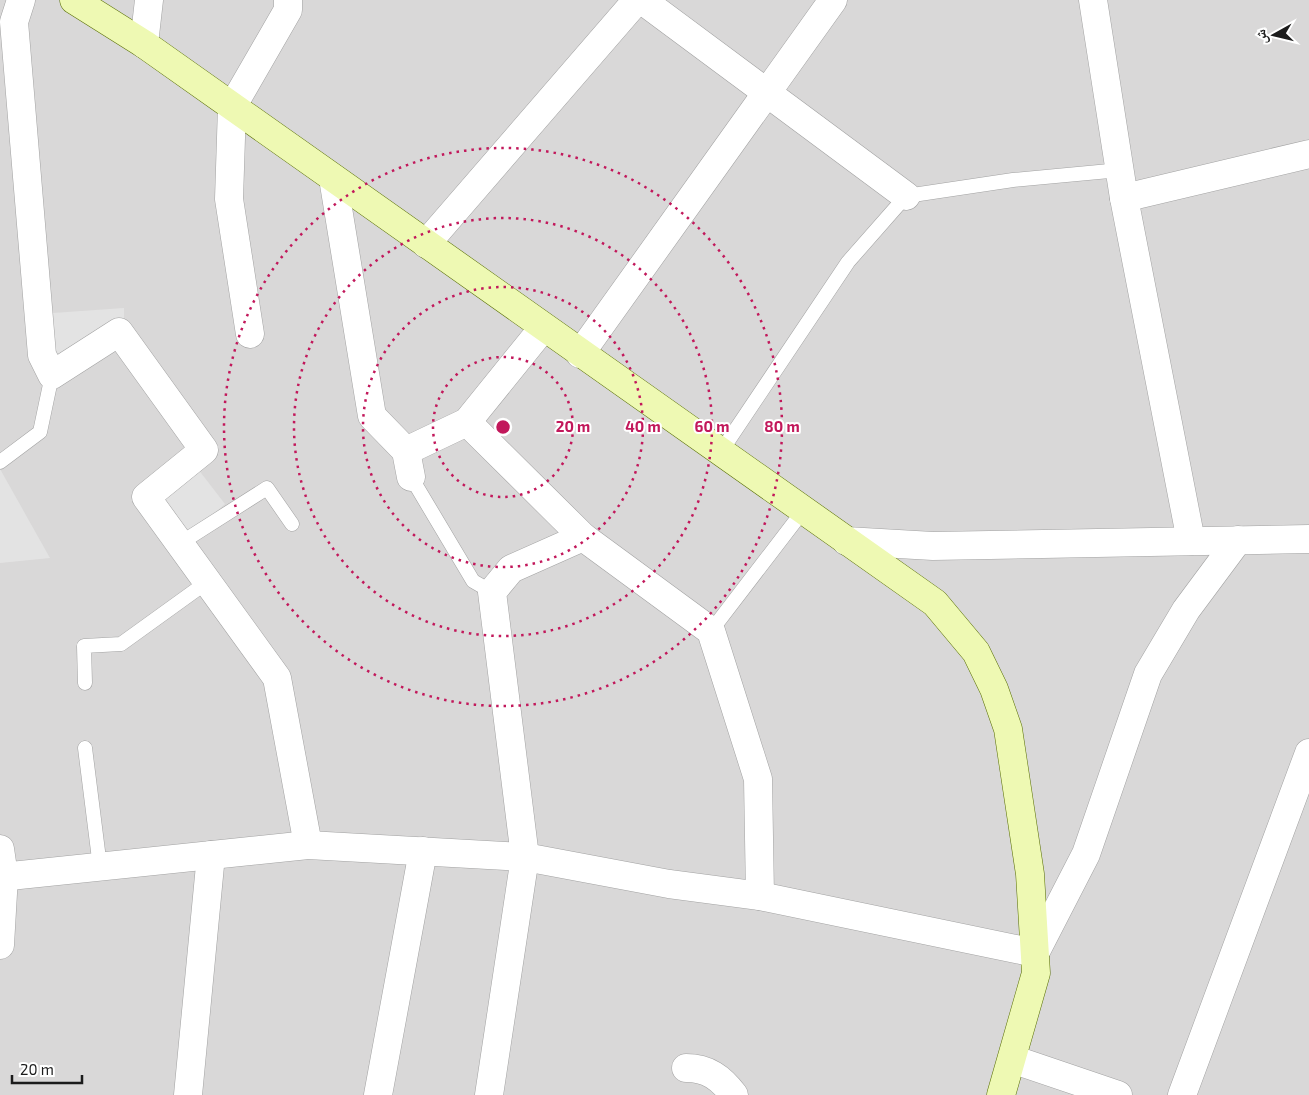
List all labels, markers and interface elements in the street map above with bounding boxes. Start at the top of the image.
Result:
north arrow [1249,10,1299,60]
text: ش [1251,28,1271,45]
text: 20 m [556,417,590,435]
text: 40 m [625,417,661,435]
text: 60 m [695,417,729,435]
text: 80 m [764,417,800,435]
centre of rings [494,418,512,436]
scale bar [12,1052,82,1084]
text: 20 m [20,1060,54,1078]

